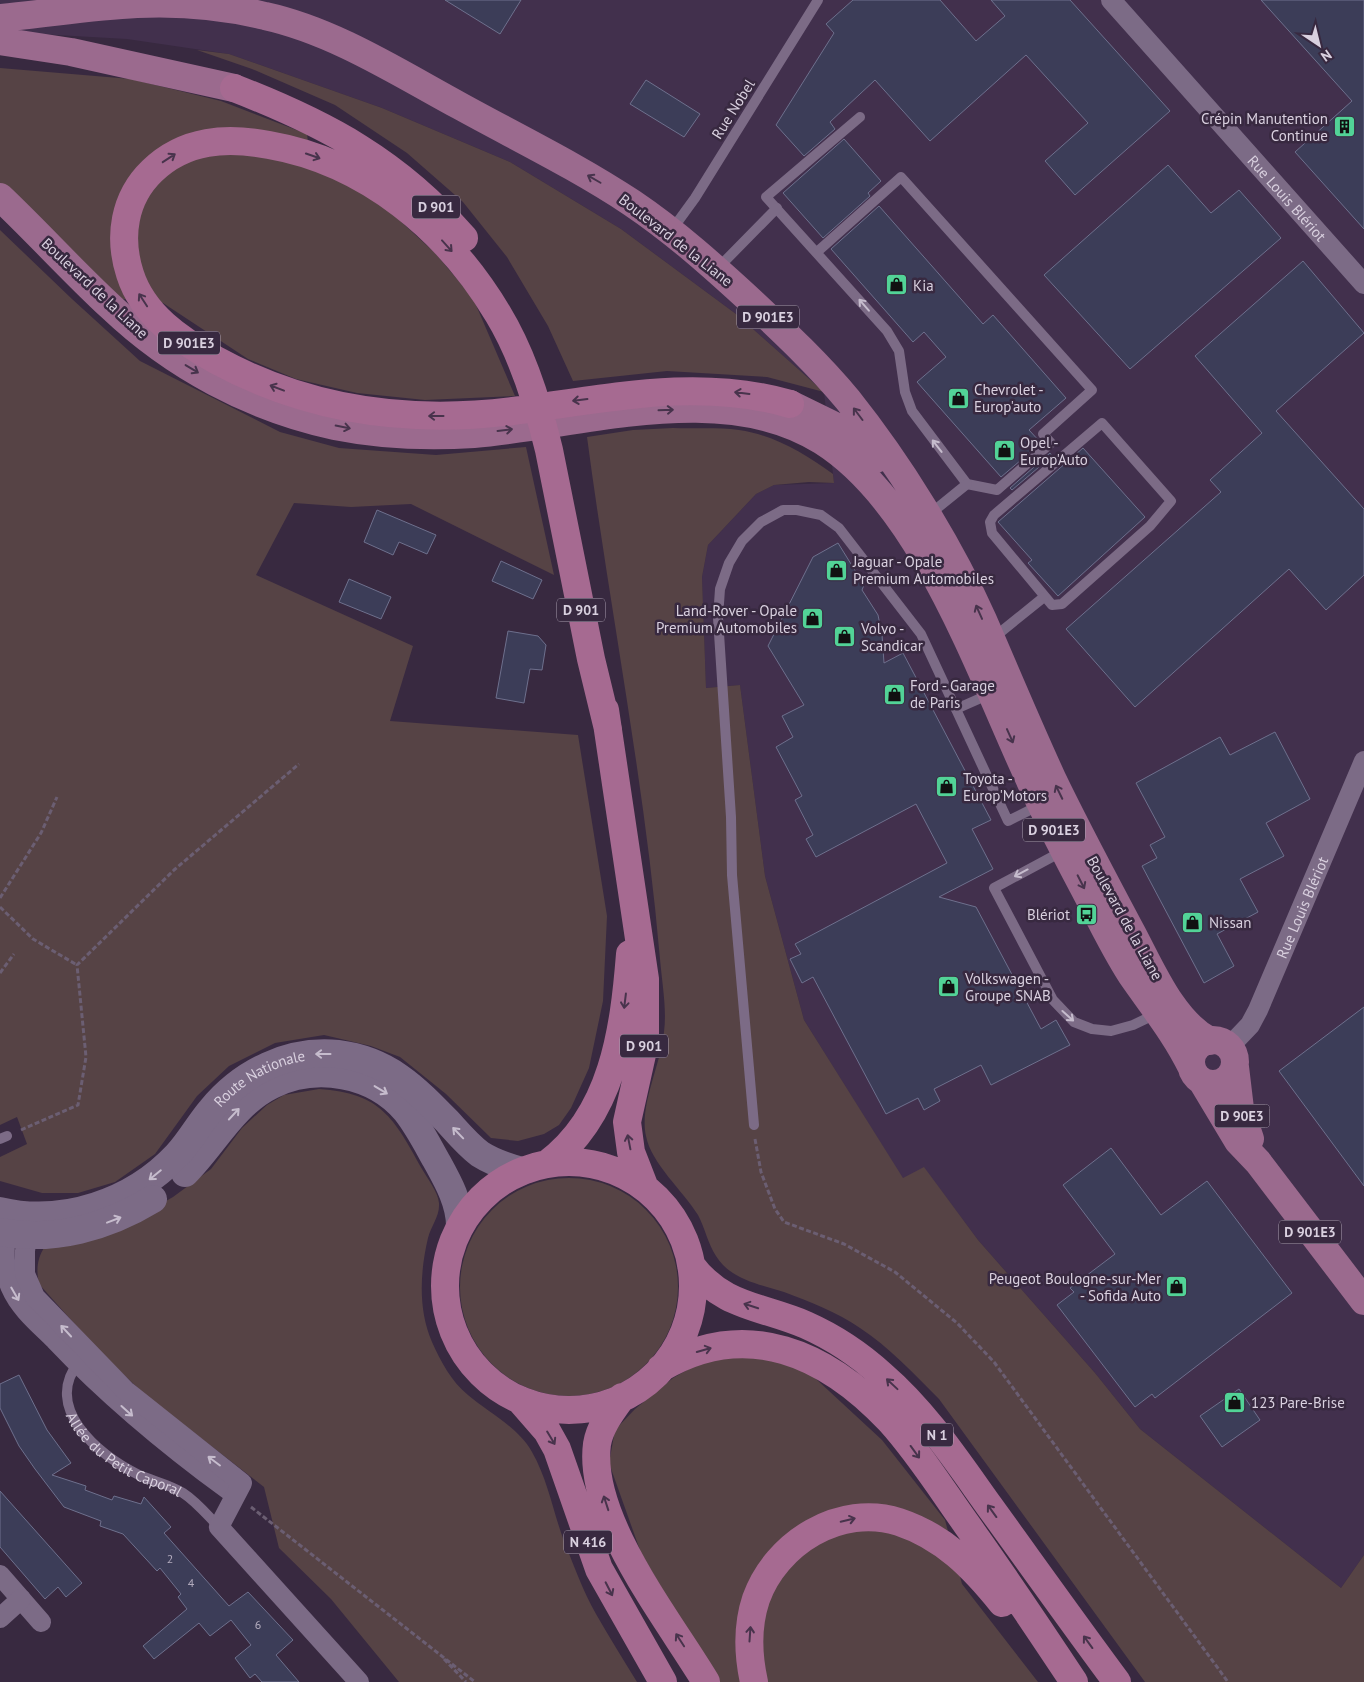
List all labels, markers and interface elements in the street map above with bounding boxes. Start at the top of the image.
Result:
north arrow [1294,20,1344,70]
text: N [1318,46,1335,66]
street label: Rue Nobel [707,75,759,142]
place label: Crépin Manutention Continue [1201,109,1328,145]
building icon: Crépin Manutention Continue [1332,115,1356,139]
street label: Rue Louis Blériot [1244,151,1331,245]
one-way arrow [161,152,175,162]
one-way arrow [305,152,321,161]
one-way arrow [587,174,602,184]
street label: Boulevard de la Liane [615,190,737,290]
road number: D 901 [412,196,460,218]
street label: Boulevard de la Liane [38,234,152,342]
one-way arrow [441,240,452,253]
shop icon: Kia [885,273,909,297]
place label: Kia [913,276,934,295]
one-way arrow [137,294,147,308]
one-way arrow [858,299,870,312]
road number: D 901E3 [737,306,799,328]
road number: D 901E3 [158,332,220,354]
one-way arrow [185,364,199,374]
place label: Chevrolet - Europ'auto [974,380,1044,416]
one-way arrow [269,383,284,392]
shop icon: Chevrolet - Europ'auto [946,386,970,410]
one-way arrow [734,388,750,398]
one-way arrow [573,395,589,405]
one-way arrow [658,405,674,415]
one-way arrow [853,408,864,421]
one-way arrow [428,411,444,421]
one-way arrow [335,423,351,433]
one-way arrow [497,425,513,435]
place label: Opel - Europ'Auto [1020,433,1088,469]
shop icon: Opel - Europ'Auto [992,439,1016,463]
one-way arrow [932,440,943,453]
place label: Jaguar - Opale Premium Automobiles [852,552,994,588]
shop icon: Jaguar - Opale Premium Automobiles [825,558,849,582]
road number: D 901 [557,598,605,622]
place label: Land-Rover - Opale Premium Automobiles [656,601,797,637]
one-way arrow [974,605,984,620]
shop icon: Land-Rover - Opale Premium Automobiles [801,607,825,631]
place label: Volvo - Scandicar [860,619,923,655]
shop icon: Volvo - Scandicar [833,625,857,649]
place label: Ford - Garage de Paris [910,676,995,712]
shop icon: Ford - Garage de Paris [882,682,906,706]
one-way arrow [1006,728,1016,743]
place label: Toyota - Europ'Motors [963,769,1047,805]
shop icon: Toyota - Europ'Motors [935,775,959,799]
one-way arrow [1054,785,1064,800]
road number: D 901E3 [1023,818,1085,842]
street label: Boulevard de la Liane [1083,853,1167,983]
street label: Rue Louis Blériot [1272,853,1332,961]
one-way arrow [1014,869,1029,878]
one-way arrow [1076,875,1086,890]
bus stop icon: Blériot [1074,902,1098,926]
place label: Blériot [1027,905,1070,924]
shop icon: Nissan [1181,910,1205,934]
place label: Nissan [1209,913,1251,932]
place label: Volkswagen - Groupe SNAB [964,969,1051,1005]
shop icon: Volkswagen - Groupe SNAB [937,975,961,999]
one-way arrow [620,992,630,1008]
one-way arrow [1061,1010,1074,1022]
road number: D 901 [620,1034,668,1058]
street label: Route Nationale [209,1045,306,1111]
one-way arrow [315,1049,331,1059]
one-way arrow [373,1085,388,1095]
road number: D 90E3 [1214,1104,1270,1128]
one-way arrow [228,1108,240,1121]
one-way arrow [451,1127,464,1139]
one-way arrow [624,1135,633,1151]
one-way arrow [148,1169,161,1180]
one-way arrow [106,1215,121,1224]
road number: D 901E3 [1279,1220,1341,1244]
place label: Peugeot Boulogne-sur-Mer - Sofida Auto [989,1269,1161,1305]
shop icon: Peugeot Boulogne-sur-Mer - Sofida Auto [1165,1275,1189,1299]
one-way arrow [10,1287,20,1301]
one-way arrow [744,1300,760,1310]
one-way arrow [60,1325,72,1337]
one-way arrow [696,1344,712,1354]
one-way arrow [886,1378,898,1390]
shop icon: 123 Pare-Brise [1223,1390,1247,1414]
place label: 123 Pare-Brise [1251,1393,1345,1412]
one-way arrow [120,1405,133,1416]
street label: Allée du Petit Caporal [62,1409,186,1500]
road number: N 1 [921,1424,953,1446]
one-way arrow [546,1430,556,1444]
one-way arrow [910,1445,920,1459]
one-way arrow [208,1456,221,1467]
one-way arrow [600,1495,610,1511]
one-way arrow [987,1505,998,1518]
one-way arrow [840,1515,856,1524]
road number: N 416 [564,1530,612,1554]
house number: 2 [167,1551,173,1566]
house number: 4 [188,1575,195,1590]
one-way arrow [604,1581,614,1596]
house number: 6 [255,1617,261,1632]
one-way arrow [745,1626,754,1642]
one-way arrow [675,1634,685,1648]
one-way arrow [1083,1636,1093,1650]

